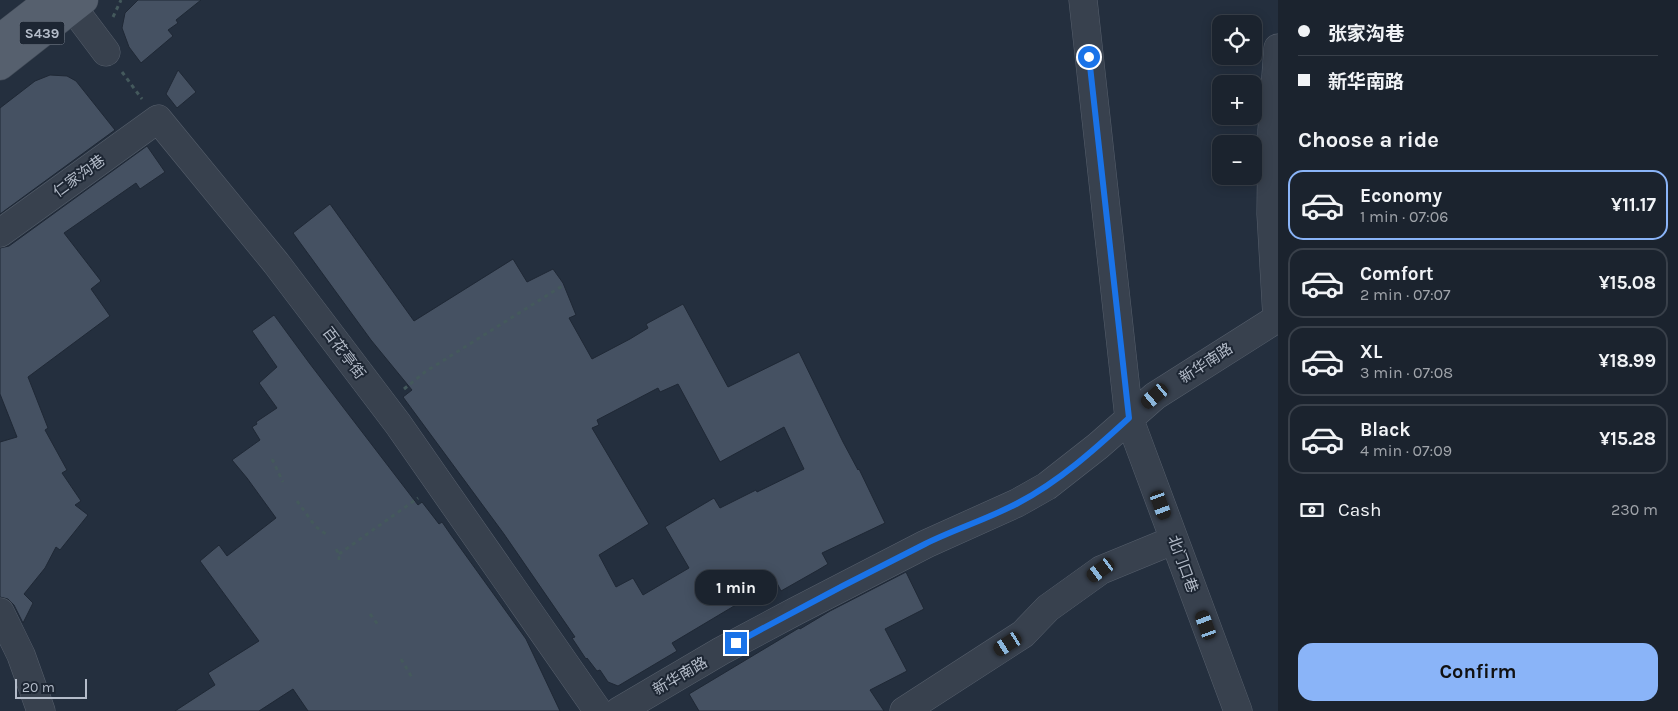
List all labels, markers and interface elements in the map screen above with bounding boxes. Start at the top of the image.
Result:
map controls [1212,15,1262,185]
button: locate [1212,15,1262,65]
road number: S439 [20,22,64,44]
text: 张家沟巷 [1328,23,1404,45]
route start [1078,46,1100,68]
text: 新华南路 [1328,71,1404,93]
button: + [1212,75,1262,125]
text: Choose a ride [1298,127,1439,153]
button: − [1212,135,1262,185]
street label: 仁家沟巷 [49,151,109,201]
icon: car [1300,183,1345,228]
text: Economy [1360,185,1442,207]
text: ¥11.17 [1611,194,1656,216]
text: 1 min · 07:06 [1360,207,1448,226]
icon: car [1300,261,1345,306]
text: Comfort [1360,263,1434,285]
text: ¥15.08 [1599,272,1656,294]
text: 2 min · 07:07 [1360,285,1451,304]
street label: 百花亭街 [319,324,369,382]
street label: 新华南路 [1176,339,1236,387]
icon: car [1300,339,1345,384]
text: XL [1360,341,1382,363]
text: ¥18.99 [1599,350,1656,372]
text: 3 min · 07:08 [1360,363,1453,382]
car [1138,381,1171,411]
icon: car [1300,417,1345,462]
text: Black [1360,419,1411,441]
text: ¥15.28 [1599,428,1656,450]
text: 4 min · 07:09 [1360,441,1452,460]
car [1148,488,1173,522]
icon: cash [1298,496,1326,524]
text: Cash [1338,499,1382,521]
text: 230 m [1611,500,1658,519]
street label: 北门口巷 [1164,533,1202,595]
car [1084,555,1117,585]
callout: 1 min [695,570,777,606]
text: 1 min [716,578,756,597]
car [1193,608,1218,642]
car [991,630,1024,658]
route end [725,632,747,654]
button: Confirm [1298,643,1658,701]
street label: 新华南路 [650,653,710,699]
scale bar [15,676,88,699]
text: 20 m [22,679,55,696]

